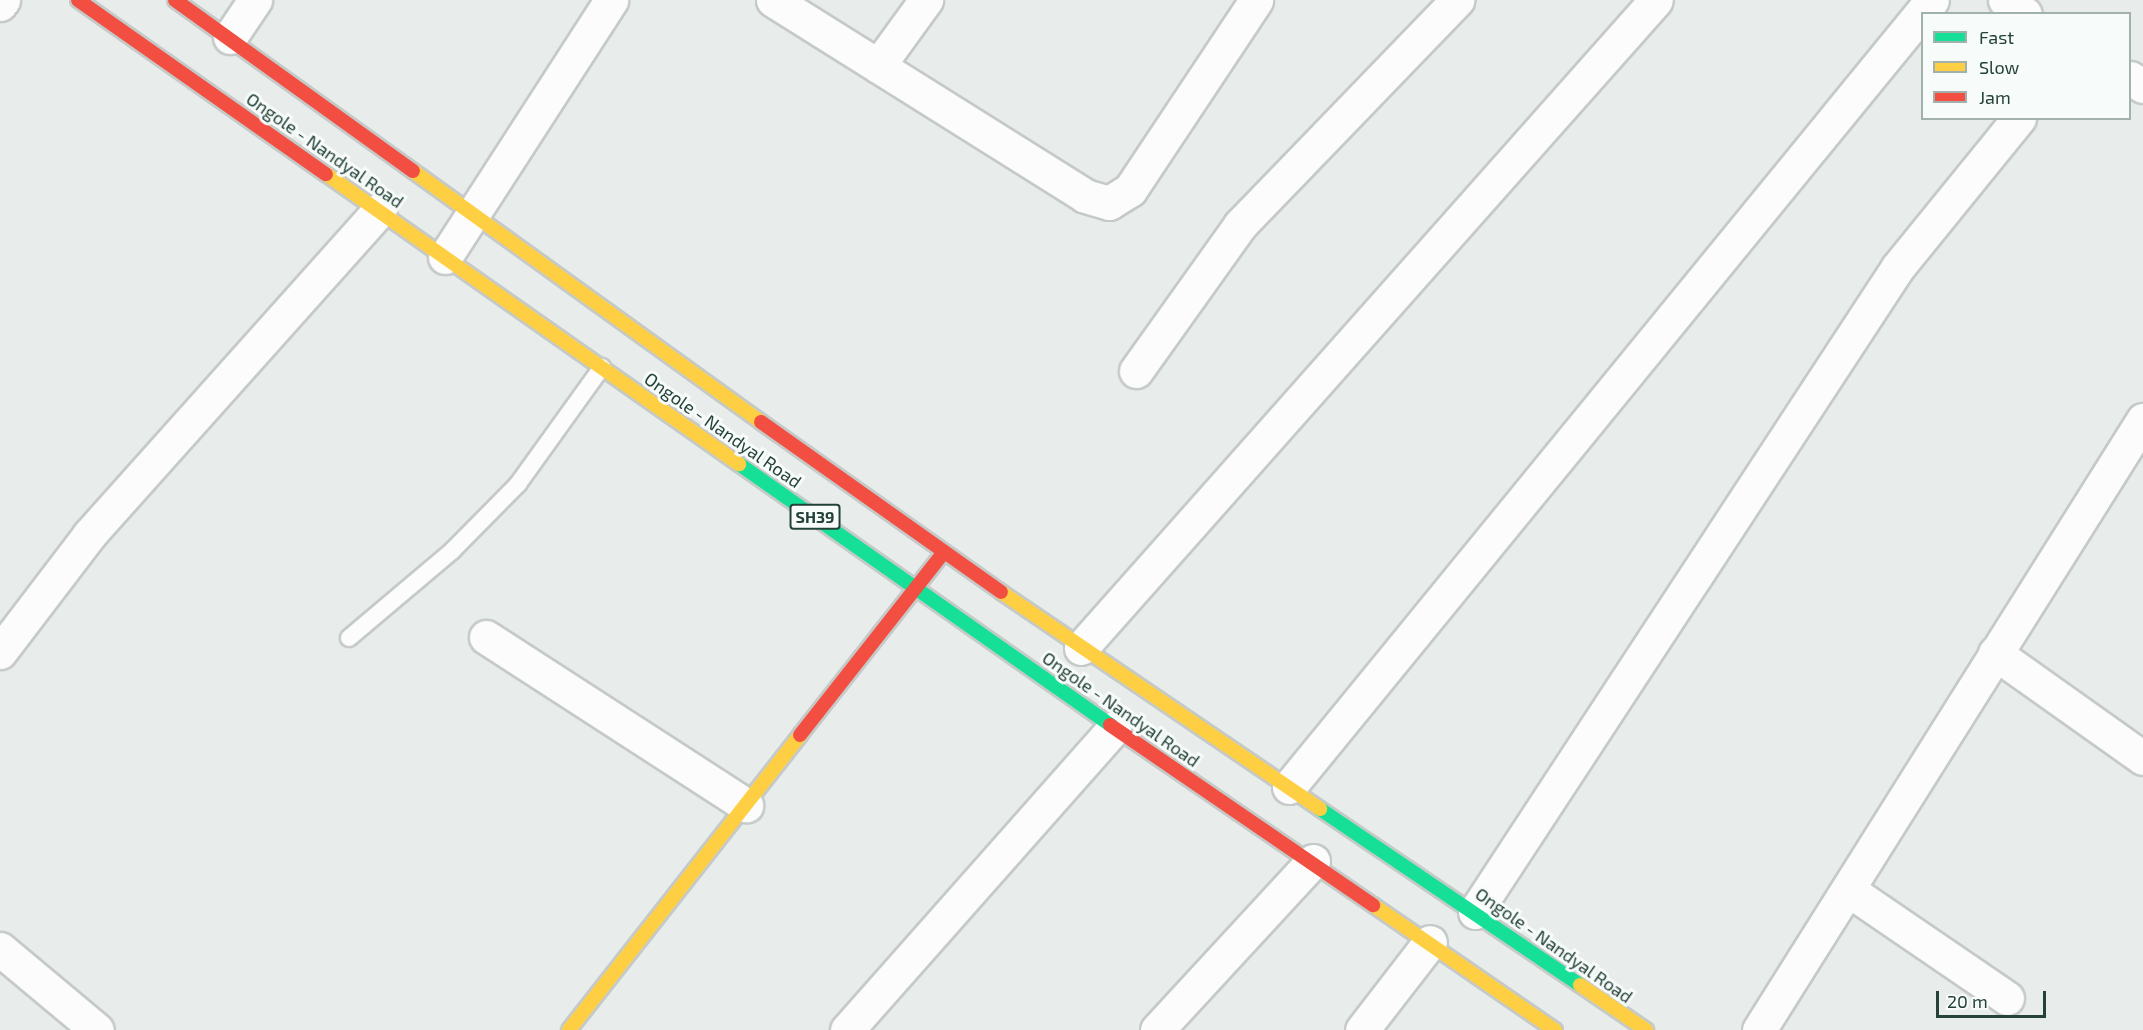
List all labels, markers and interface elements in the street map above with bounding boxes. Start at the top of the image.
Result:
legend [1921,12,2131,120]
text: Fast [1979,26,2014,48]
text: Slow [1979,56,2019,78]
text: Jam [1979,86,2011,108]
street label: Ongole - Nandyal Road [242,87,408,213]
street label: Ongole - Nandyal Road [640,367,806,493]
road number: SH39 [790,504,840,530]
street label: Ongole - Nandyal Road [1038,646,1204,772]
street label: Ongole - Nandyal Road [1471,882,1637,1008]
scale bar [1939,979,2048,1017]
text: 20 m [1947,990,1988,1012]

